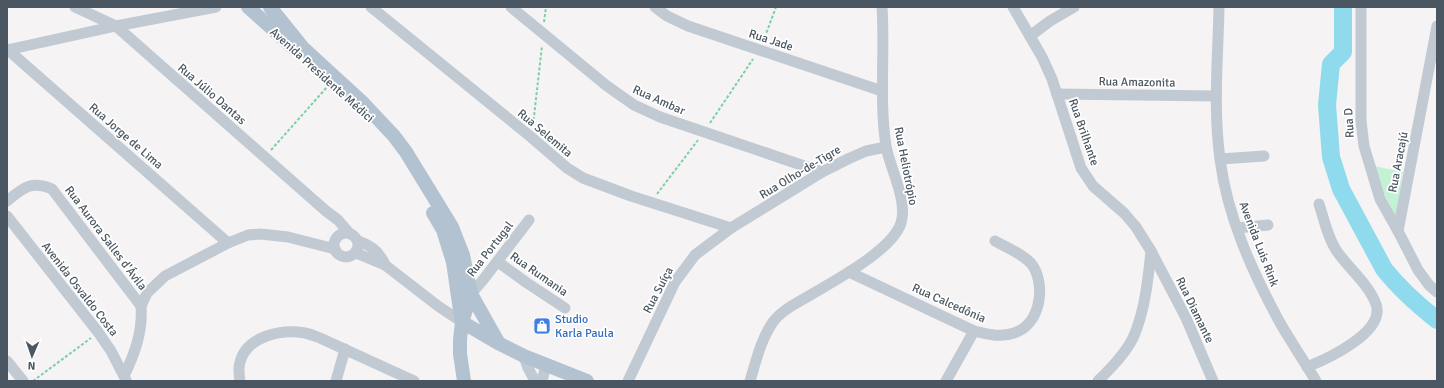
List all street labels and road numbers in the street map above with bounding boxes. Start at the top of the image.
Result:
street label: Avenida Presidente Médici [267,25,377,126]
street label: Rua Jade [747,26,795,55]
street label: Rua Júlio Dantas [174,61,249,128]
street label: Rua Amazonita [1099,74,1175,91]
street label: Rua Ambar [630,82,688,119]
street label: Rua Brilhante [1065,97,1102,168]
street label: Rua Jorge de Lima [86,100,166,173]
street label: Rua Selemita [514,106,575,161]
street label: Rua D [1341,107,1358,138]
street label: Rua Heliotrópio [891,126,920,207]
street label: Rua Aracajú [1385,130,1412,194]
street label: Rua Olho-de-Tigre [757,142,844,203]
street label: Rua Aurora Salles d'Ávila [61,183,150,294]
street label: Avenida Luis Rink [1235,199,1282,289]
street label: Rua Portugal [464,218,517,280]
street label: Avenida Osvaldo Costa [38,239,121,339]
street label: Rua Rumania [507,249,571,300]
street label: Rua Suíça [640,264,677,316]
street label: Rua Diamante [1172,275,1217,346]
street label: Rua Calcedônia [910,281,988,326]

